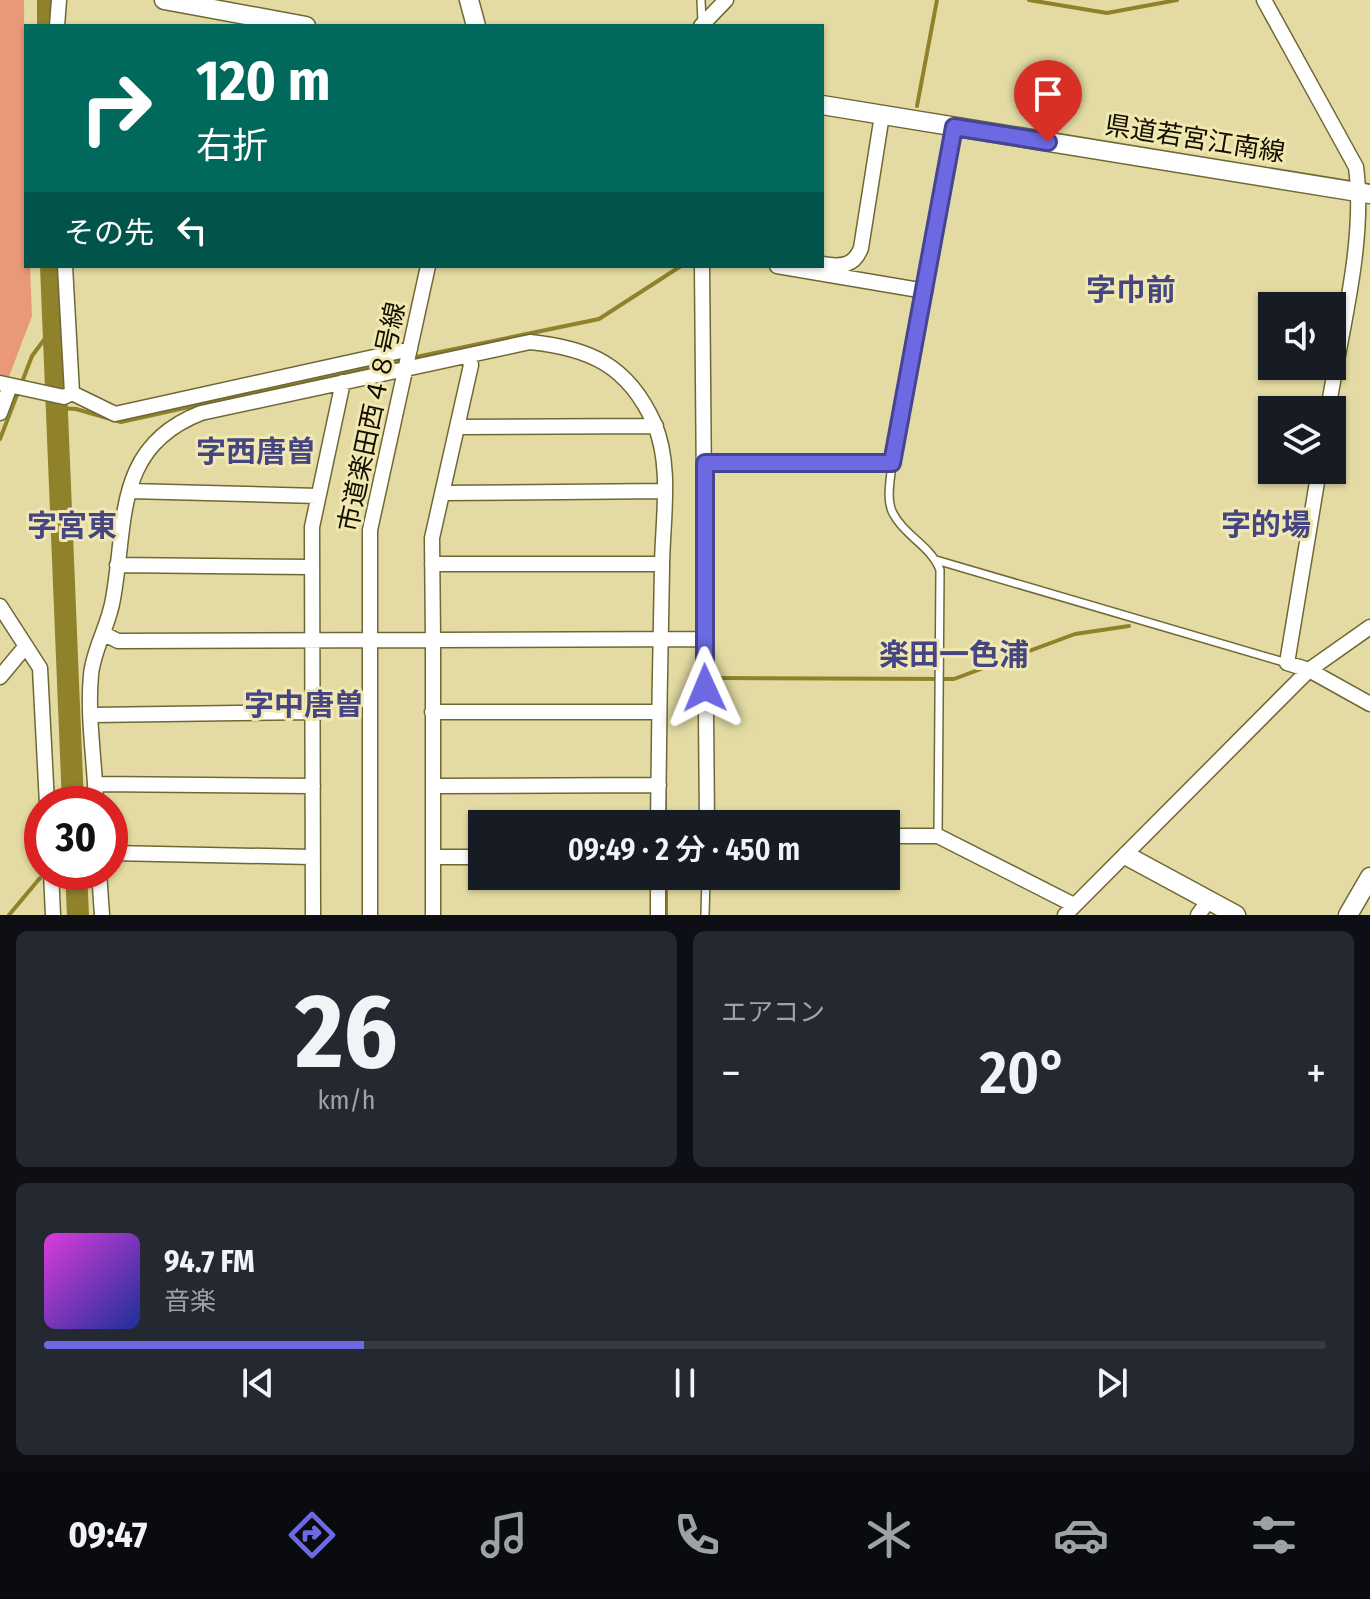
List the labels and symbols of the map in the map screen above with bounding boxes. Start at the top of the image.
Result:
pin [1014,60,1082,142]
street label: 県道若宮江南線 [1103,109,1287,169]
district label: 字巾前 [1086,272,1176,308]
street label: 市道楽田西４８号線 [333,299,411,535]
district label: 字西唐曽 [196,434,316,470]
district label: 字的場 [1221,507,1311,543]
district label: 字宮東 [27,508,117,544]
district label: 楽田一色浦 [879,637,1029,673]
position arrow [663,646,747,730]
district label: 字中唐曽 [244,687,364,723]
speed limit sign: 30 [24,786,128,890]

